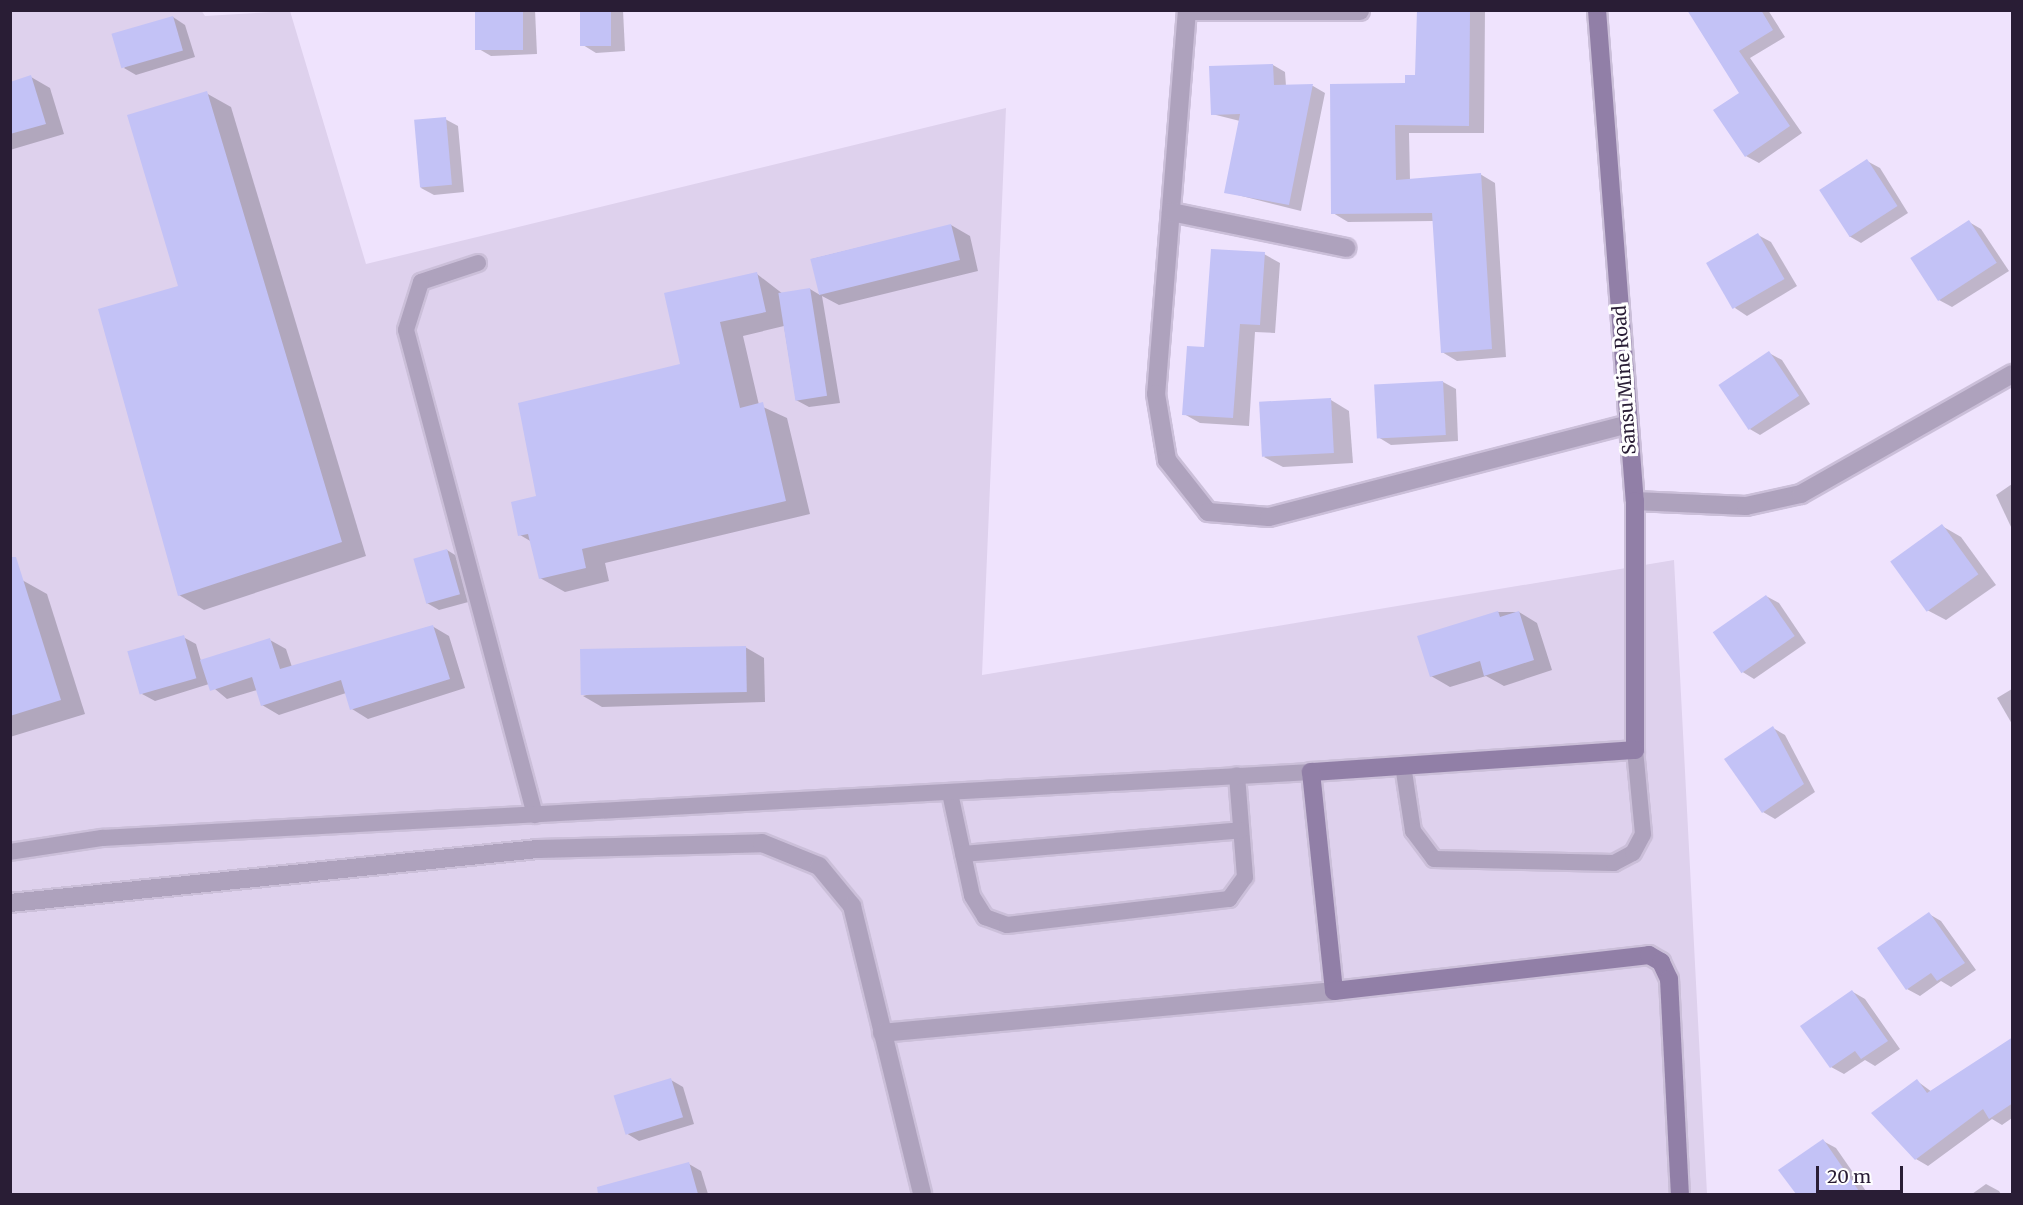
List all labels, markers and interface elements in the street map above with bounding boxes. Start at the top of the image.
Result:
street label: Sansu Mine Road [1609,305,1641,455]
scale bar [1819,1154,1906,1192]
text: 20 m [1827,1165,1871,1188]

